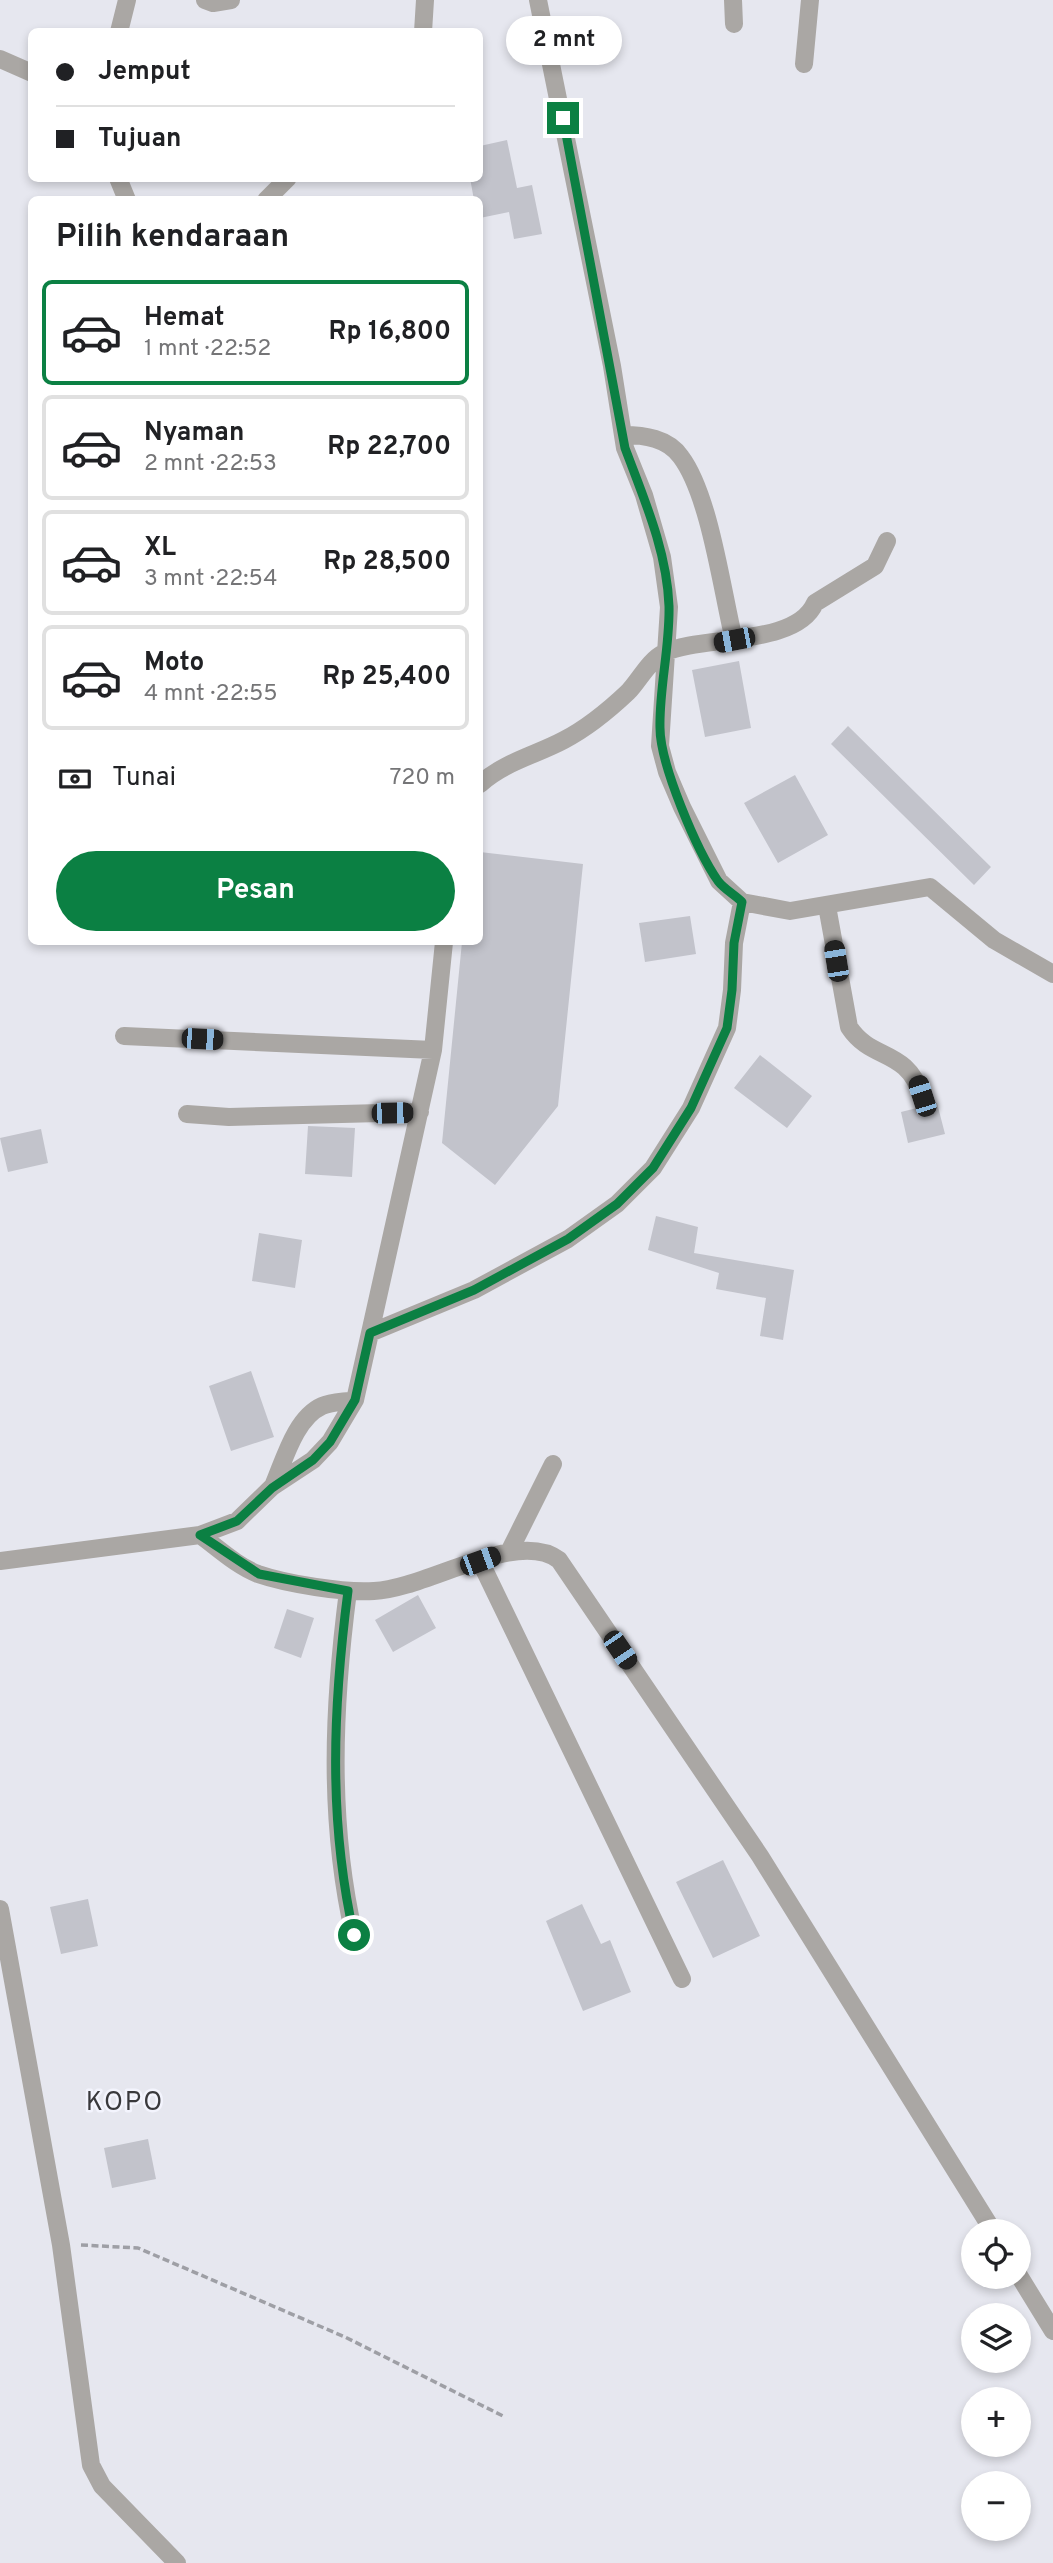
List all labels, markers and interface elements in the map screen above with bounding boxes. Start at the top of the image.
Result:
callout: 2 mnt [505,17,621,66]
text: 2 mnt [533,26,595,55]
text: Jemput [98,56,191,89]
route end [547,102,579,134]
text: Tujuan [98,123,182,156]
text: Pilih kendaraan [56,218,289,258]
icon: car [60,301,123,364]
text: Hemat [144,302,224,335]
text: Rp 16,800 [328,316,451,349]
text: 1 mnt · 22:52 [144,335,271,364]
icon: car [60,416,123,479]
text: Nyaman [144,417,244,450]
text: Rp 22,700 [327,431,451,464]
text: 2 mnt · 22:53 [144,450,277,479]
icon: car [60,531,123,594]
text: XL [144,532,176,565]
text: Rp 28,500 [323,546,451,579]
text: 3 mnt · 22:54 [144,565,278,594]
car [712,626,757,654]
icon: car [60,646,123,709]
text: Moto [144,647,204,680]
text: Rp 25,400 [322,661,451,694]
text: 4 mnt · 22:55 [144,680,277,709]
icon: cash [56,760,94,798]
text: Tunai [112,762,176,795]
text: 720 m [390,764,455,793]
button: Pesan [56,851,455,931]
car [823,939,850,983]
car [181,1027,224,1051]
car [906,1073,939,1119]
car [371,1102,414,1124]
car [457,1544,504,1578]
car [600,1627,641,1673]
route start [338,1919,370,1951]
district label: KOPO [86,2087,164,2120]
map controls [961,2219,1031,2541]
button: locate [961,2219,1031,2289]
button: layers [961,2303,1031,2373]
button: + [961,2387,1031,2457]
button: − [961,2471,1031,2541]

